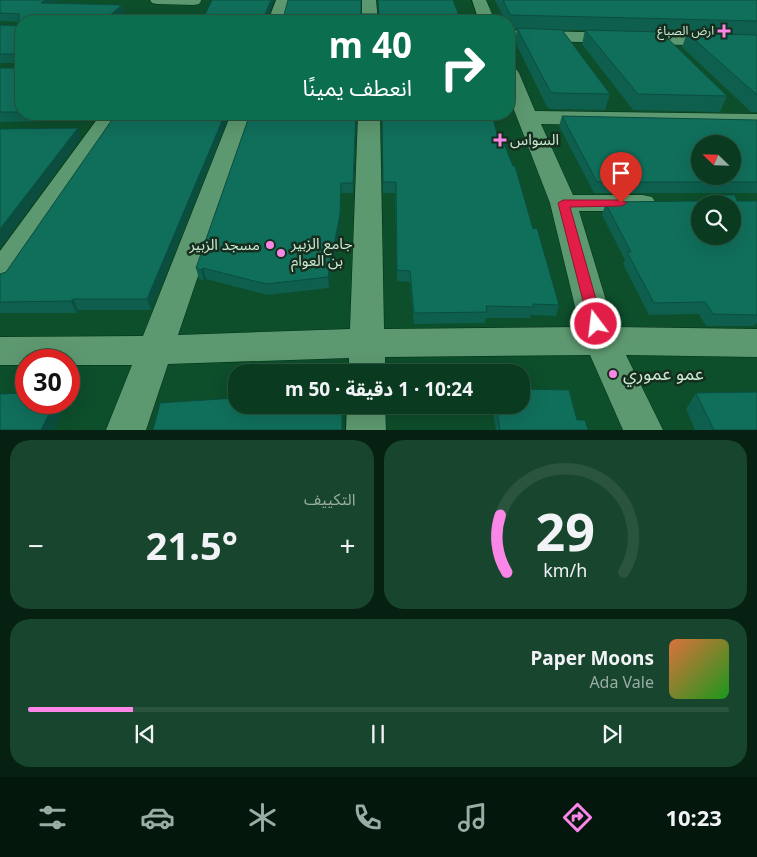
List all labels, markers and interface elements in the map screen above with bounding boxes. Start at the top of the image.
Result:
text: 40 m [329,21,412,68]
place label: ارض الصباغ [657,22,714,40]
marker: ارض الصباغ [718,25,730,37]
icon: right [430,35,495,100]
text: انعطف يمينًا [302,72,412,102]
place label: السواس [510,129,559,149]
marker: السواس [494,134,506,146]
north arrow [691,135,741,185]
map controls [691,135,741,245]
pin [600,152,642,203]
icon: arrive [607,159,635,187]
button: search [691,195,741,245]
place label: جامع الزبير بن العوام [290,233,353,272]
place label: مسجد الزبير [188,234,260,254]
marker: مسجد الزبير [264,239,276,251]
marker: جامع الزبير بن العوام [275,247,287,259]
position arrow [569,297,621,349]
speed limit sign: 30 [15,349,80,414]
place label: عمو عموري [623,361,704,387]
marker: عمو عموري [607,368,619,380]
text: 10:24 · 1 دقيقة · 50 m [285,376,473,402]
text: التكييف [304,488,356,510]
text: 29 [536,495,595,566]
text: 21.5° [146,519,238,571]
text: − [28,526,44,564]
text: + [339,526,356,564]
text: km/h [543,558,587,582]
text: Paper Moons [530,645,654,671]
text: Ada Vale [589,671,654,693]
icon: previous [131,720,159,748]
icon: pause [364,720,392,748]
icon: next [598,720,626,748]
icon: filters [35,800,70,835]
icon: car [140,800,175,835]
icon: climate [245,800,280,835]
icon: phone [350,800,385,835]
icon: music [455,800,490,835]
icon: directions [560,800,595,835]
text: 10:23 [665,802,722,832]

